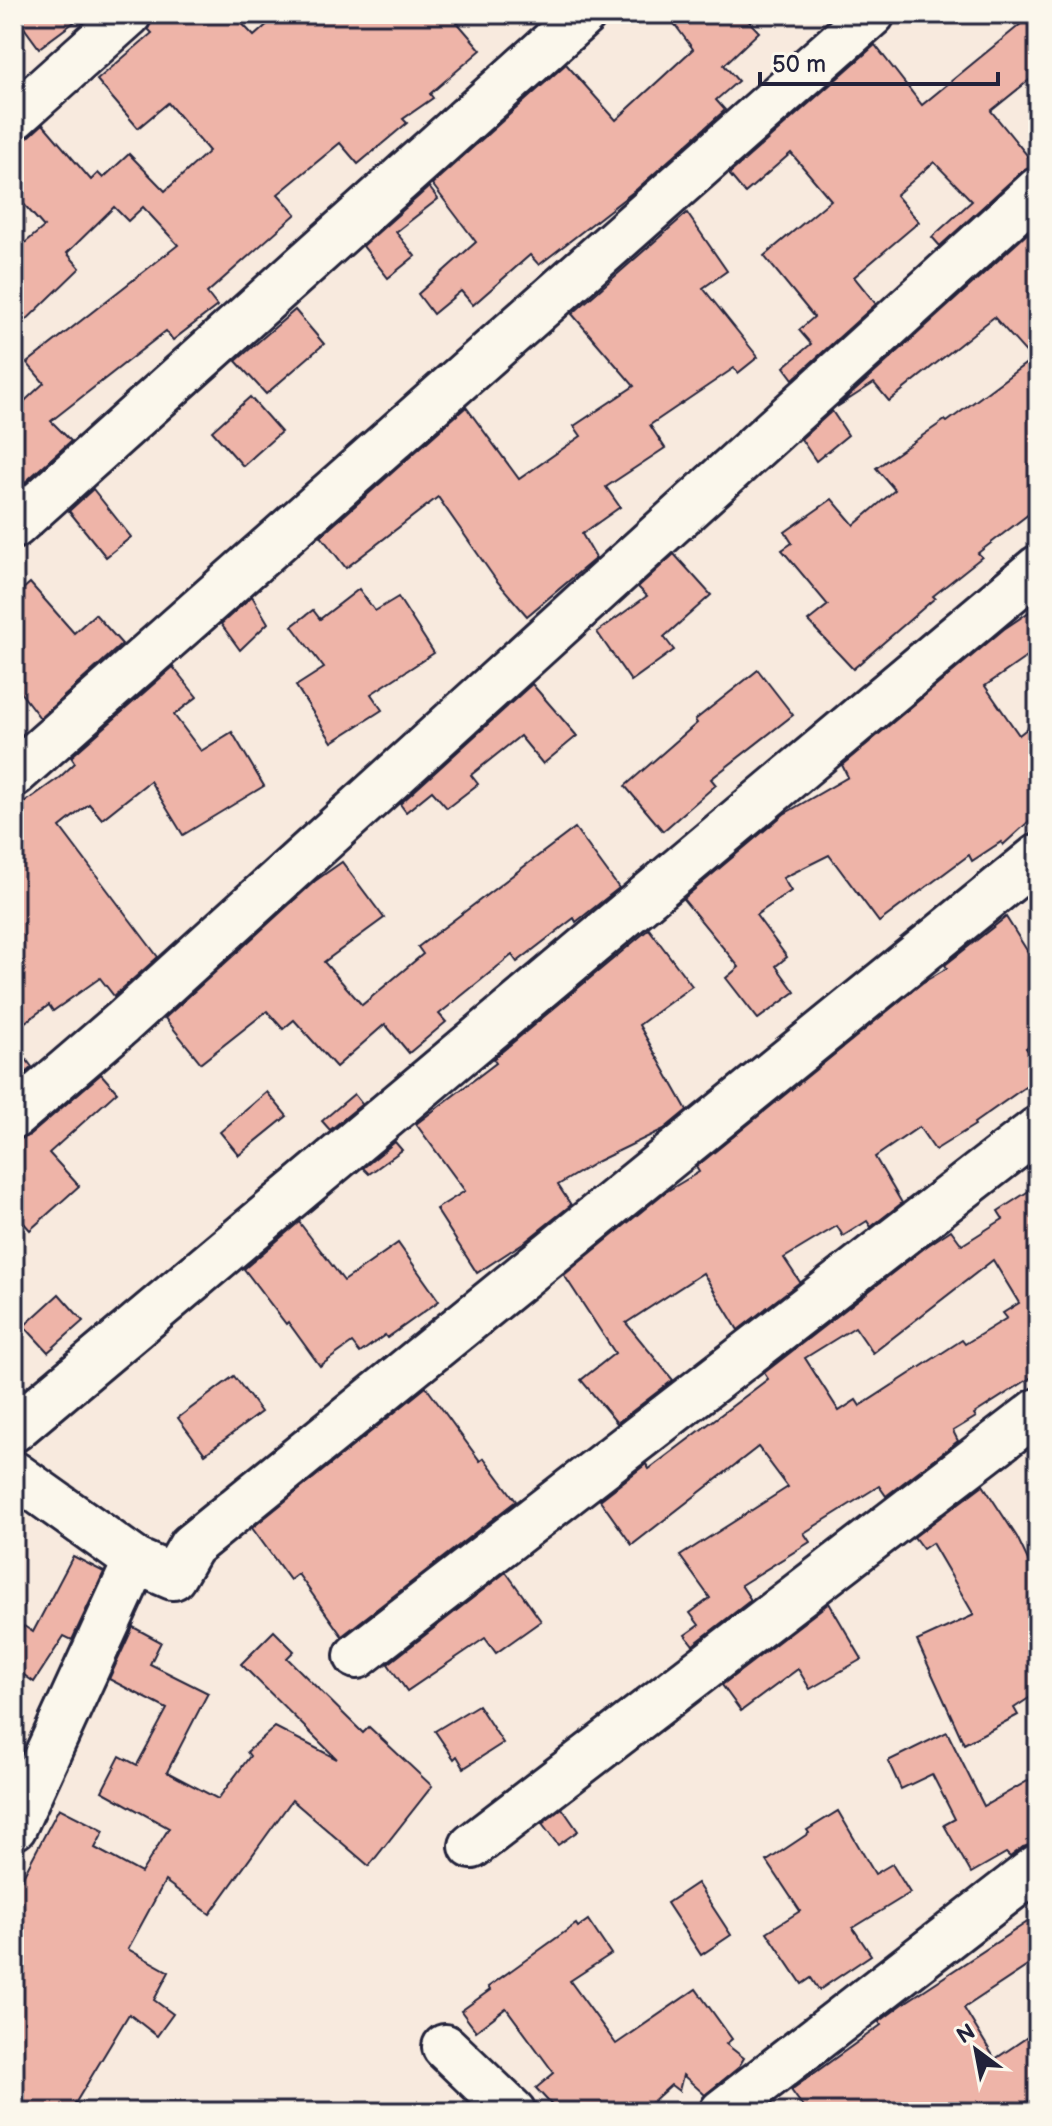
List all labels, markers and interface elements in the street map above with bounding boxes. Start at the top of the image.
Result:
scale bar [760,36,998,86]
text: 50 m [772,50,826,79]
north arrow [936,2010,1016,2090]
text: N [952,2018,980,2050]

